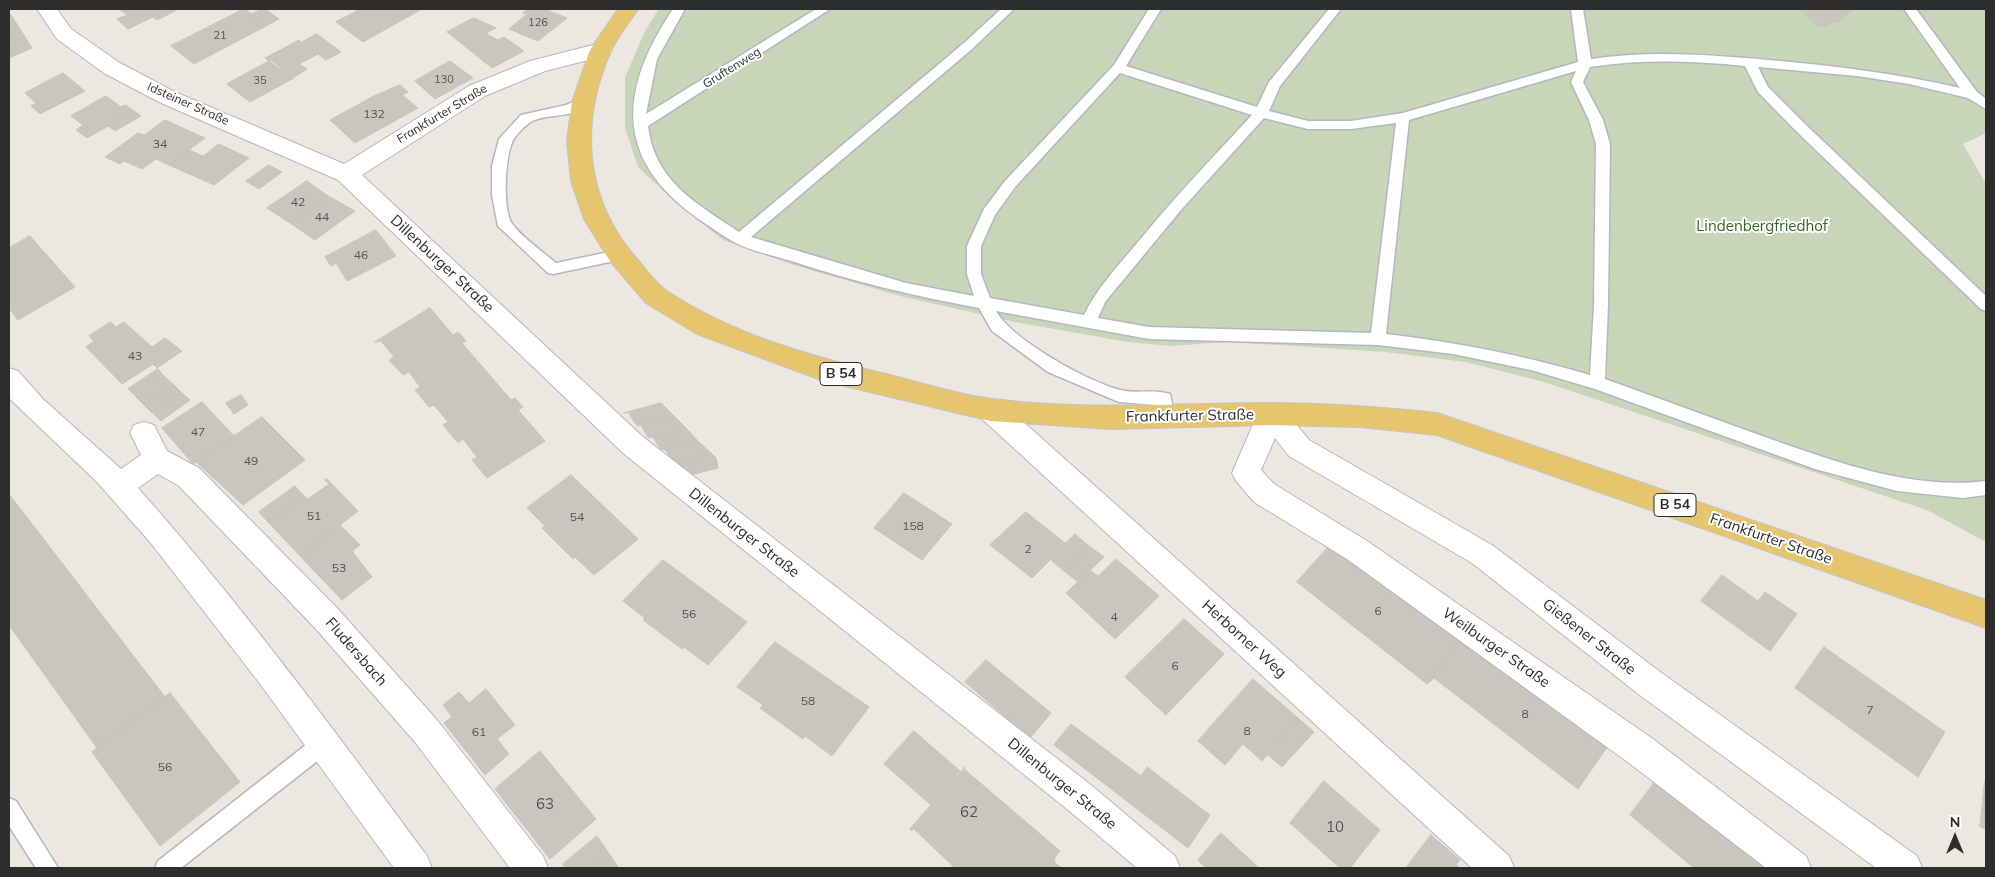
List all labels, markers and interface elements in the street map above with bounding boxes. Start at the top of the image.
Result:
house number: 126 [528,16,548,30]
house number: 21 [213,29,227,43]
street label: Gruftenweg [700,45,764,91]
house number: 130 [434,73,454,87]
house number: 35 [253,74,267,88]
street label: Idsteiner Straße [145,80,231,128]
street label: Frankfurter Straße [394,81,490,147]
house number: 132 [363,107,385,121]
house number: 34 [153,137,167,151]
house number: 42 [291,195,305,209]
house number: 44 [315,210,329,224]
street label: Dillenburger Straße [386,211,498,317]
park label: Lindenbergfriedhof [1696,217,1828,235]
house number: 46 [354,248,368,262]
house number: 43 [128,349,142,363]
road number: B 54 [820,362,862,386]
street label: Frankfurter Straße [1126,406,1254,426]
house number: 47 [191,425,205,439]
house number: 49 [244,454,258,468]
street label: Dillenburger Straße [685,484,803,582]
road number: B 54 [1654,494,1696,516]
house number: 51 [307,509,321,523]
house number: 54 [570,510,584,524]
street label: Frankfurter Straße [1708,510,1834,568]
house number: 158 [902,519,924,533]
house number: 2 [1024,542,1032,556]
house number: 53 [332,561,346,575]
street label: Gießener Straße [1539,595,1639,679]
street label: Herborner Weg [1198,596,1290,682]
house number: 6 [1374,604,1382,618]
street label: Weilburger Straße [1439,604,1553,692]
house number: 56 [682,607,696,621]
house number: 4 [1110,610,1118,624]
street label: Fludersbach [321,614,391,690]
house number: 6 [1171,659,1179,673]
house number: 58 [801,694,815,708]
house number: 7 [1866,703,1874,717]
house number: 8 [1521,707,1529,721]
house number: 8 [1243,724,1251,738]
house number: 61 [472,725,486,739]
street label: Dillenburger Straße [1004,735,1120,833]
house number: 56 [158,760,172,774]
house number: 63 [536,795,554,813]
house number: 62 [960,803,978,821]
north arrow [1930,812,1980,862]
text: N [1950,813,1960,831]
house number: 10 [1326,818,1344,836]

